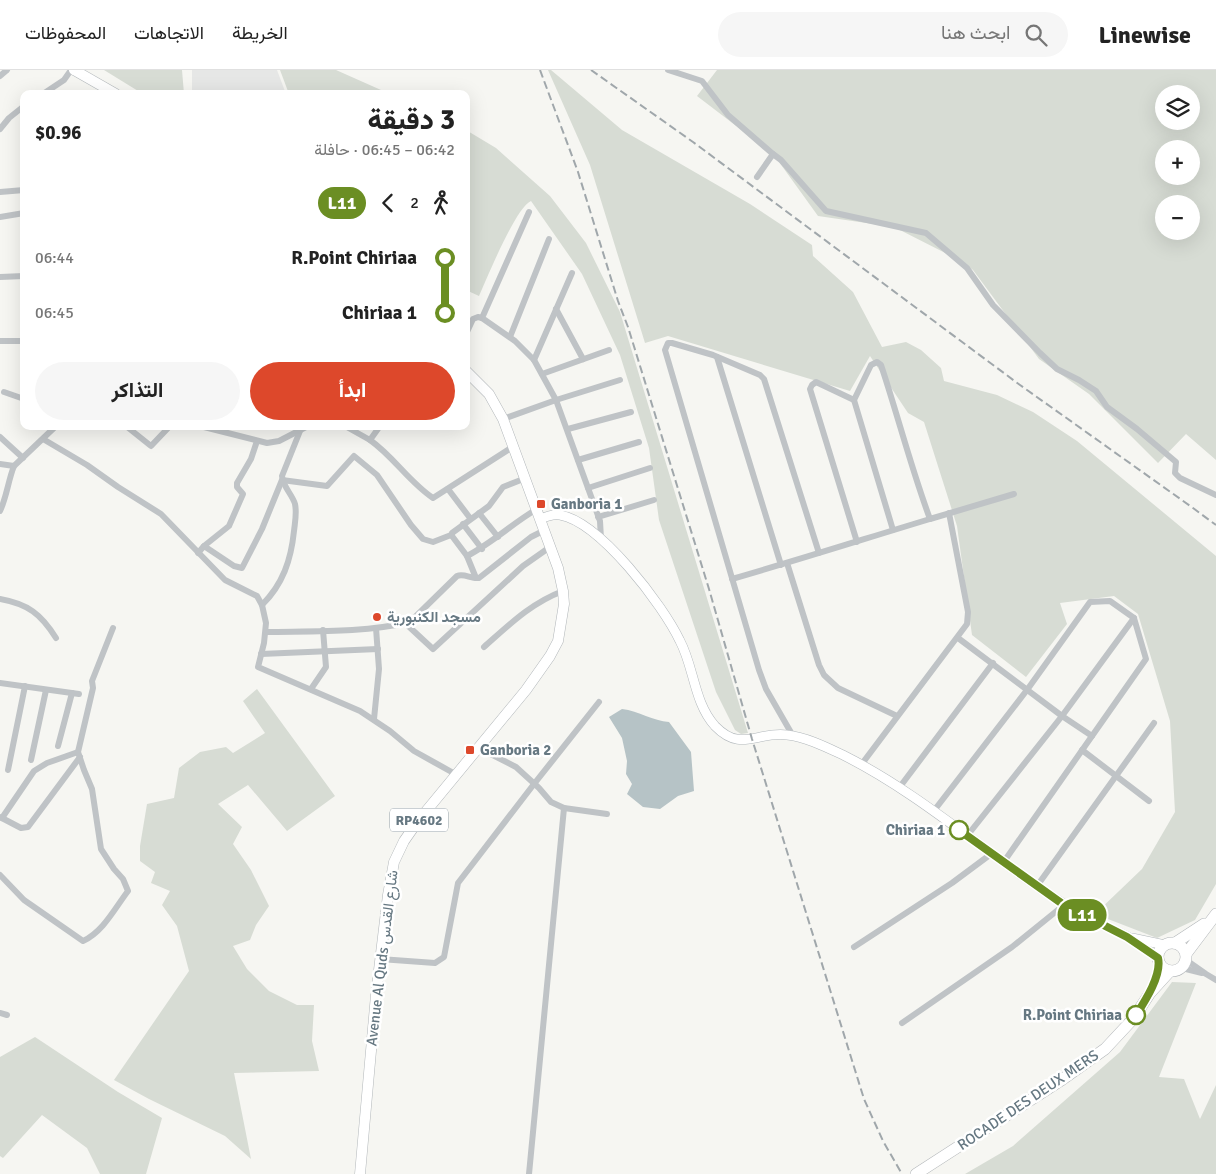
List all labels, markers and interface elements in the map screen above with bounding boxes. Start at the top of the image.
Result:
search box [718,12,1068,57]
text: Linewise [1098,20,1191,50]
text: ابحث هنا [941,21,1010,45]
icon: search [1022,21,1050,49]
text: المحفوظات [25,22,106,44]
text: الاتجاهات [134,22,204,44]
text: الخريطة [232,22,288,44]
map controls [1155,85,1200,240]
button: layers [1155,85,1200,130]
text: 3 دقيقة [367,103,455,137]
text: $0.96 [35,121,81,145]
text: 06:42 – 06:45 · حافلة [314,140,455,160]
button: + [1155,140,1200,185]
icon: back [374,189,402,217]
icon: walk [427,189,455,217]
text: L11 [328,192,356,214]
text: 2 [410,193,419,213]
button: − [1155,195,1200,240]
text: R.Point Chiriaa [291,246,417,270]
text: 06:44 [35,248,74,268]
text: Chiriaa 1 [342,301,417,325]
text: 06:45 [35,303,74,323]
button: التذاكر [35,362,240,420]
button: ابدأ [250,362,455,420]
place label: Ganboria 1 [551,495,622,513]
marker: Ganboria 1 [535,498,547,510]
place label: مسجد الكنبورية [387,608,481,626]
marker: مسجد الكنبورية [371,611,383,623]
place label: Ganboria 2 [480,741,551,759]
marker: Ganboria 2 [464,744,476,756]
road number: RP4602 [390,808,448,832]
marker: Chiriaa 1 [949,820,969,840]
place label: Chiriaa 1 [886,821,945,839]
street label: Avenue Al Quds شارع القدس [362,869,404,1047]
line badge: L11 [1053,899,1111,931]
text: L11 [1068,904,1096,926]
marker: R.Point Chiriaa [1126,1005,1146,1025]
place label: R.Point Chiriaa [1023,1006,1122,1024]
street label: ROCADE DES DEUX MERS [954,1046,1102,1154]

